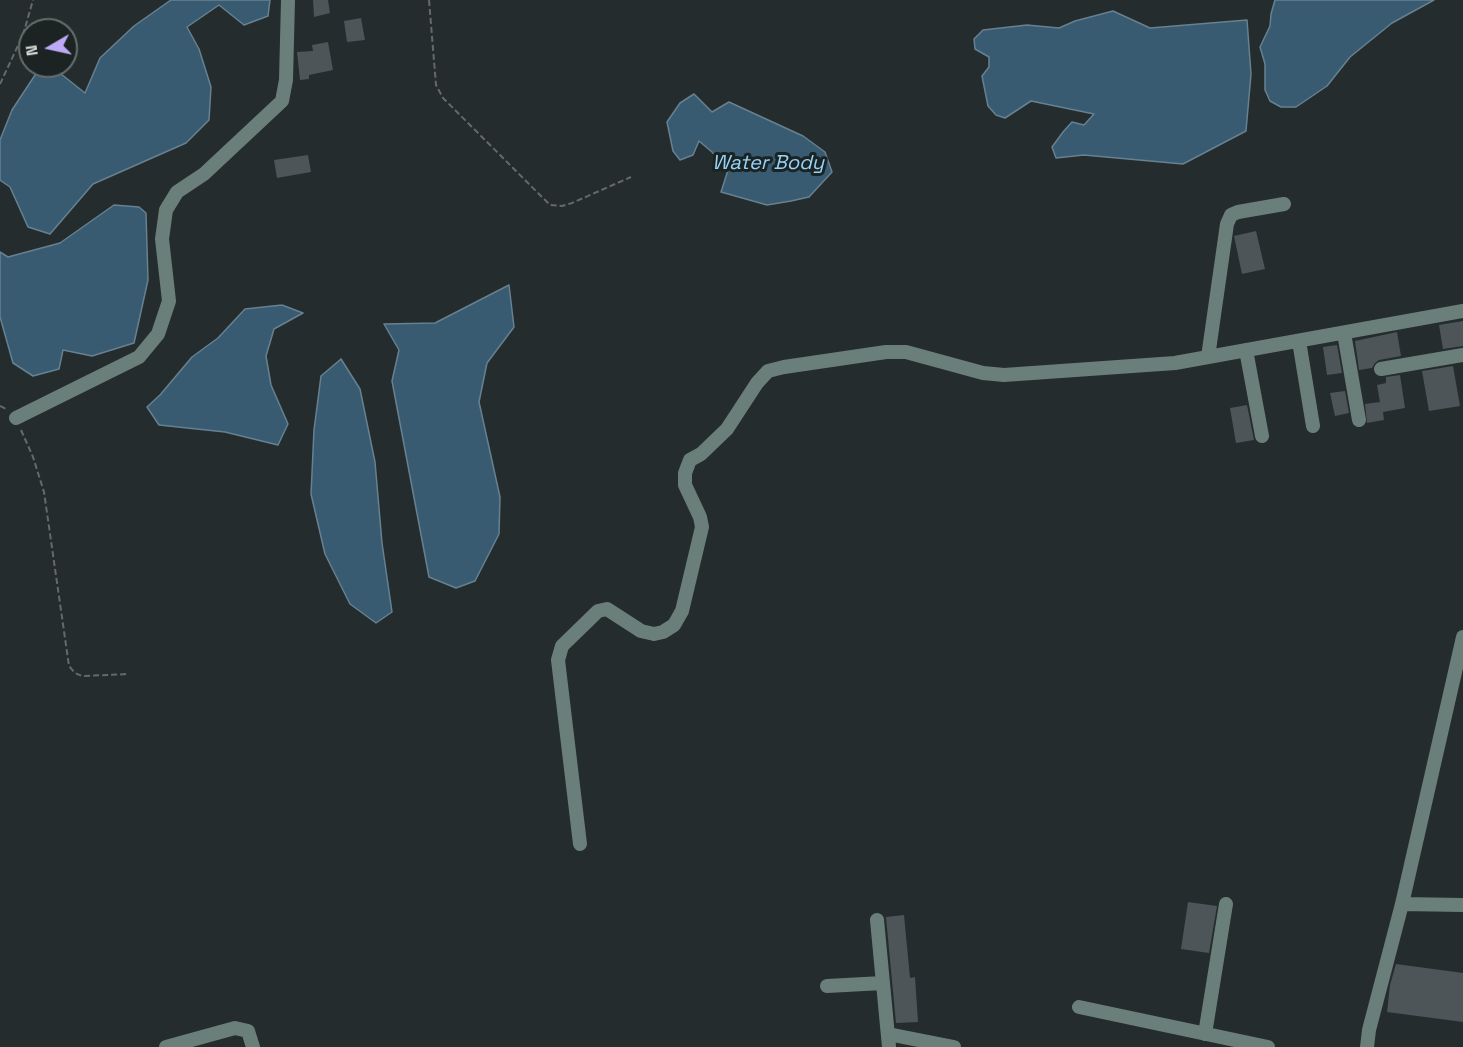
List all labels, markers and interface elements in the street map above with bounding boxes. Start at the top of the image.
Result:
north arrow [18,18,78,78]
text: N [20,44,43,58]
water label: Water Body [712,152,824,176]

